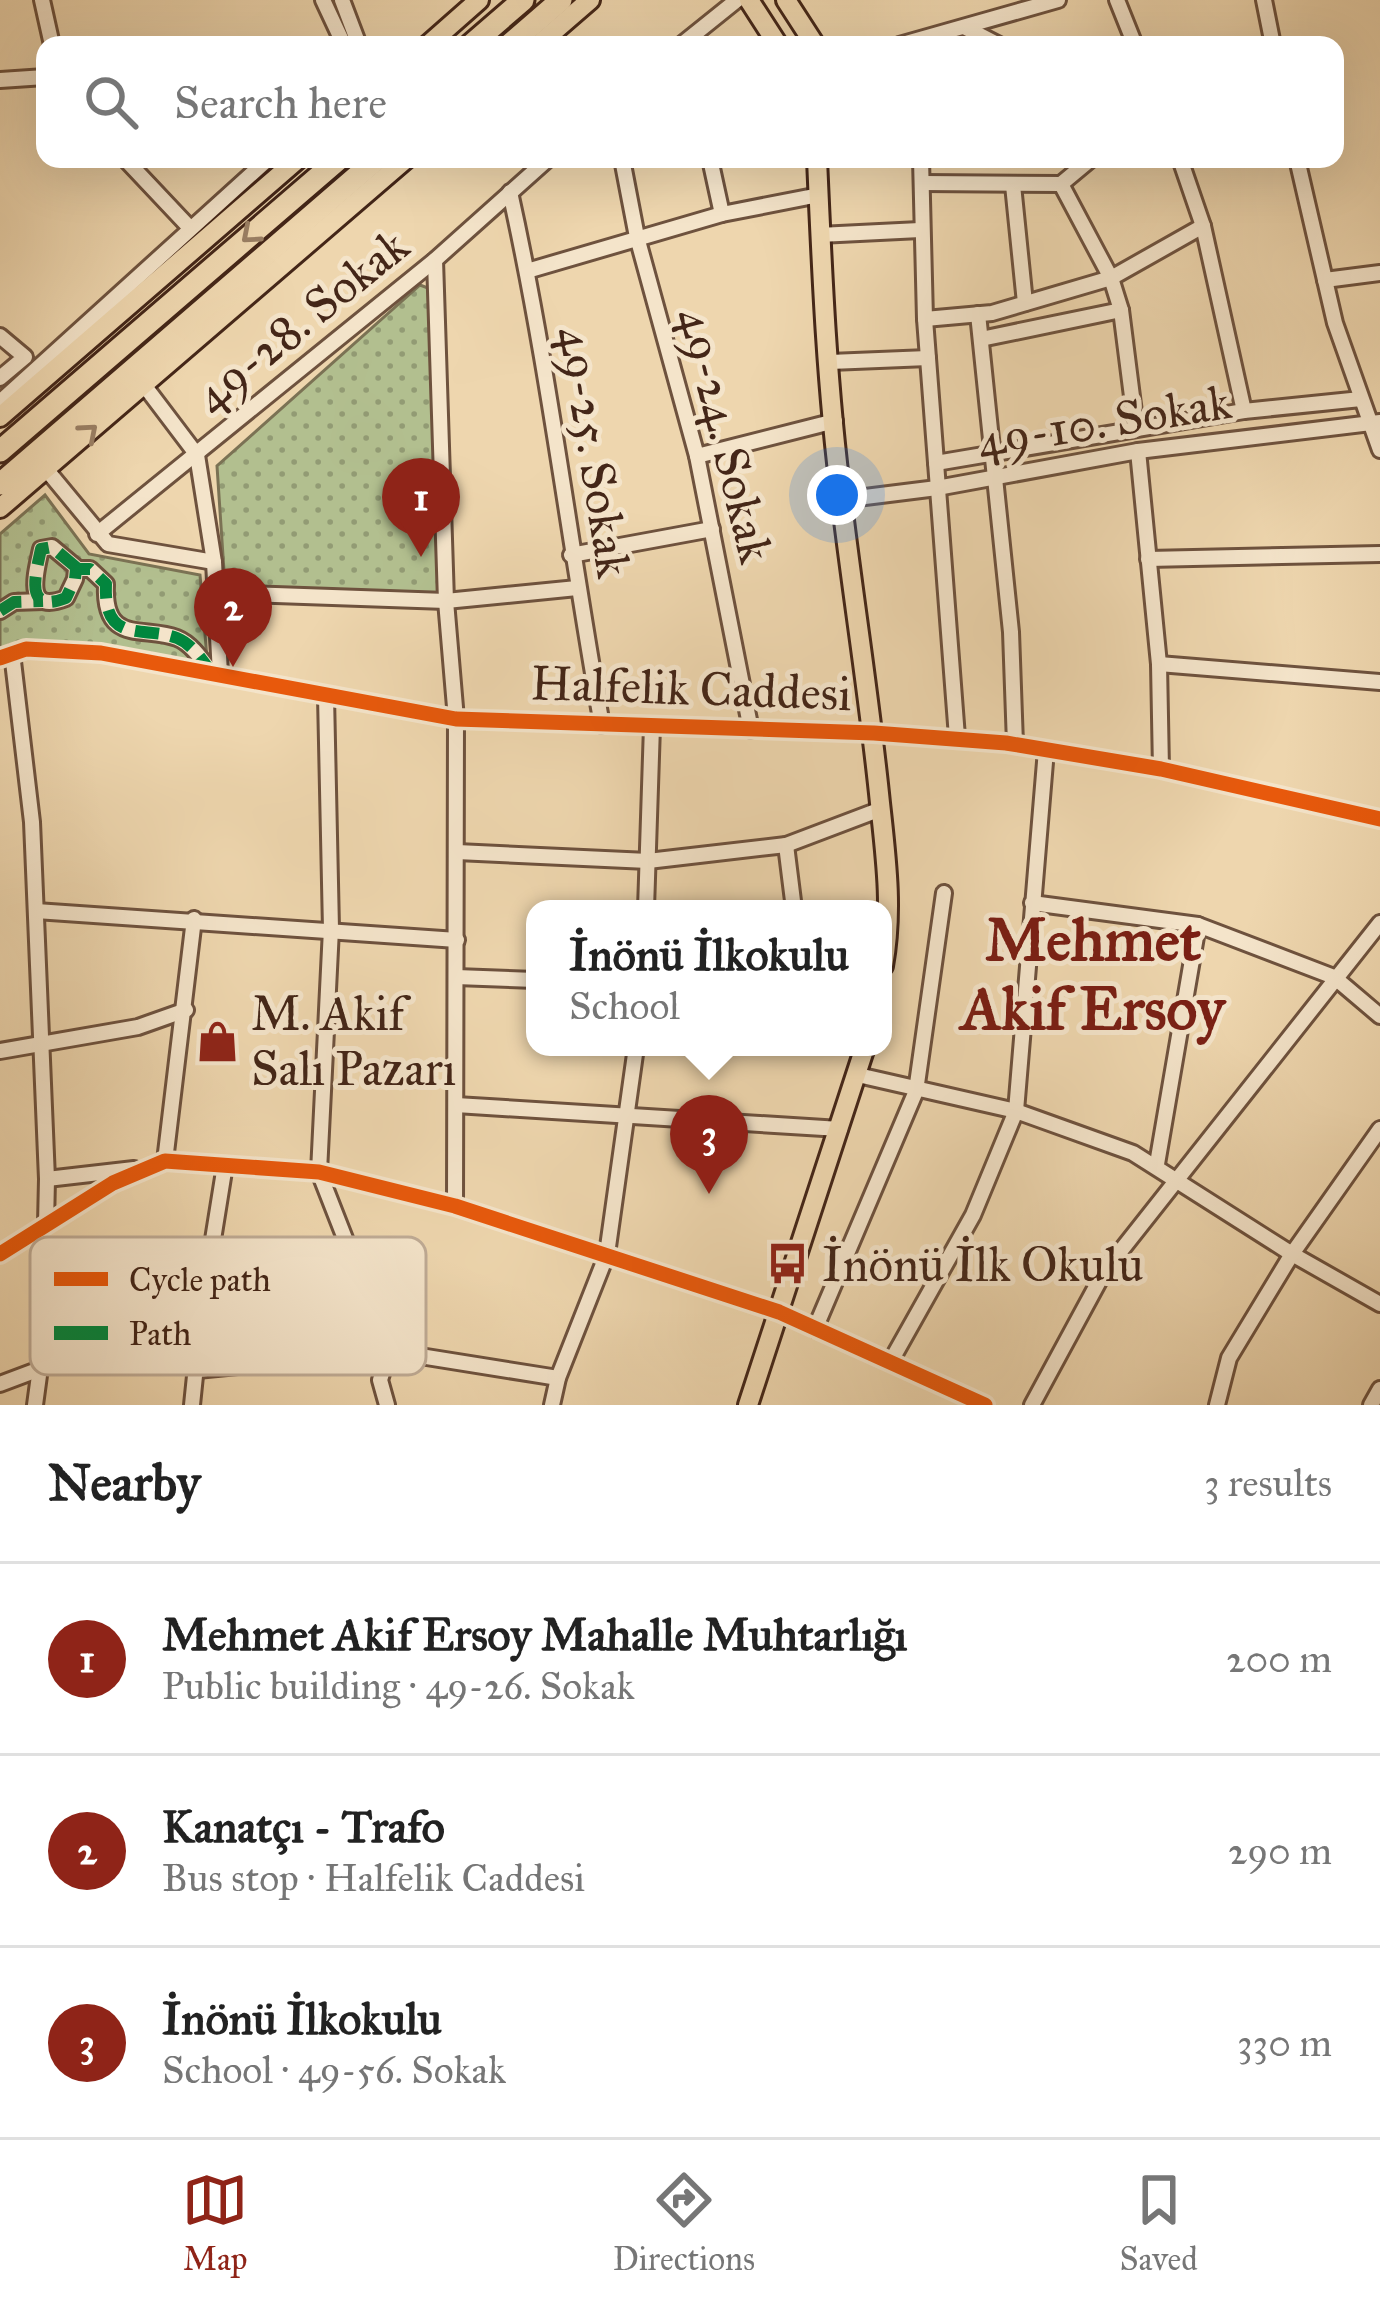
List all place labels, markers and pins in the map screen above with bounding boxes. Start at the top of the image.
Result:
pin: 1 [382,458,460,557]
pin: 2 [194,568,272,667]
place label: M. Akif Salı Pazarı [251,984,456,1098]
shop icon: M. Akif Salı Pazarı [194,1018,240,1064]
pin: 3 [670,1095,748,1194]
place label: İnönü İlk Okulu [822,1235,1143,1294]
bus stop icon: İnönü İlk Okulu [765,1241,811,1287]

